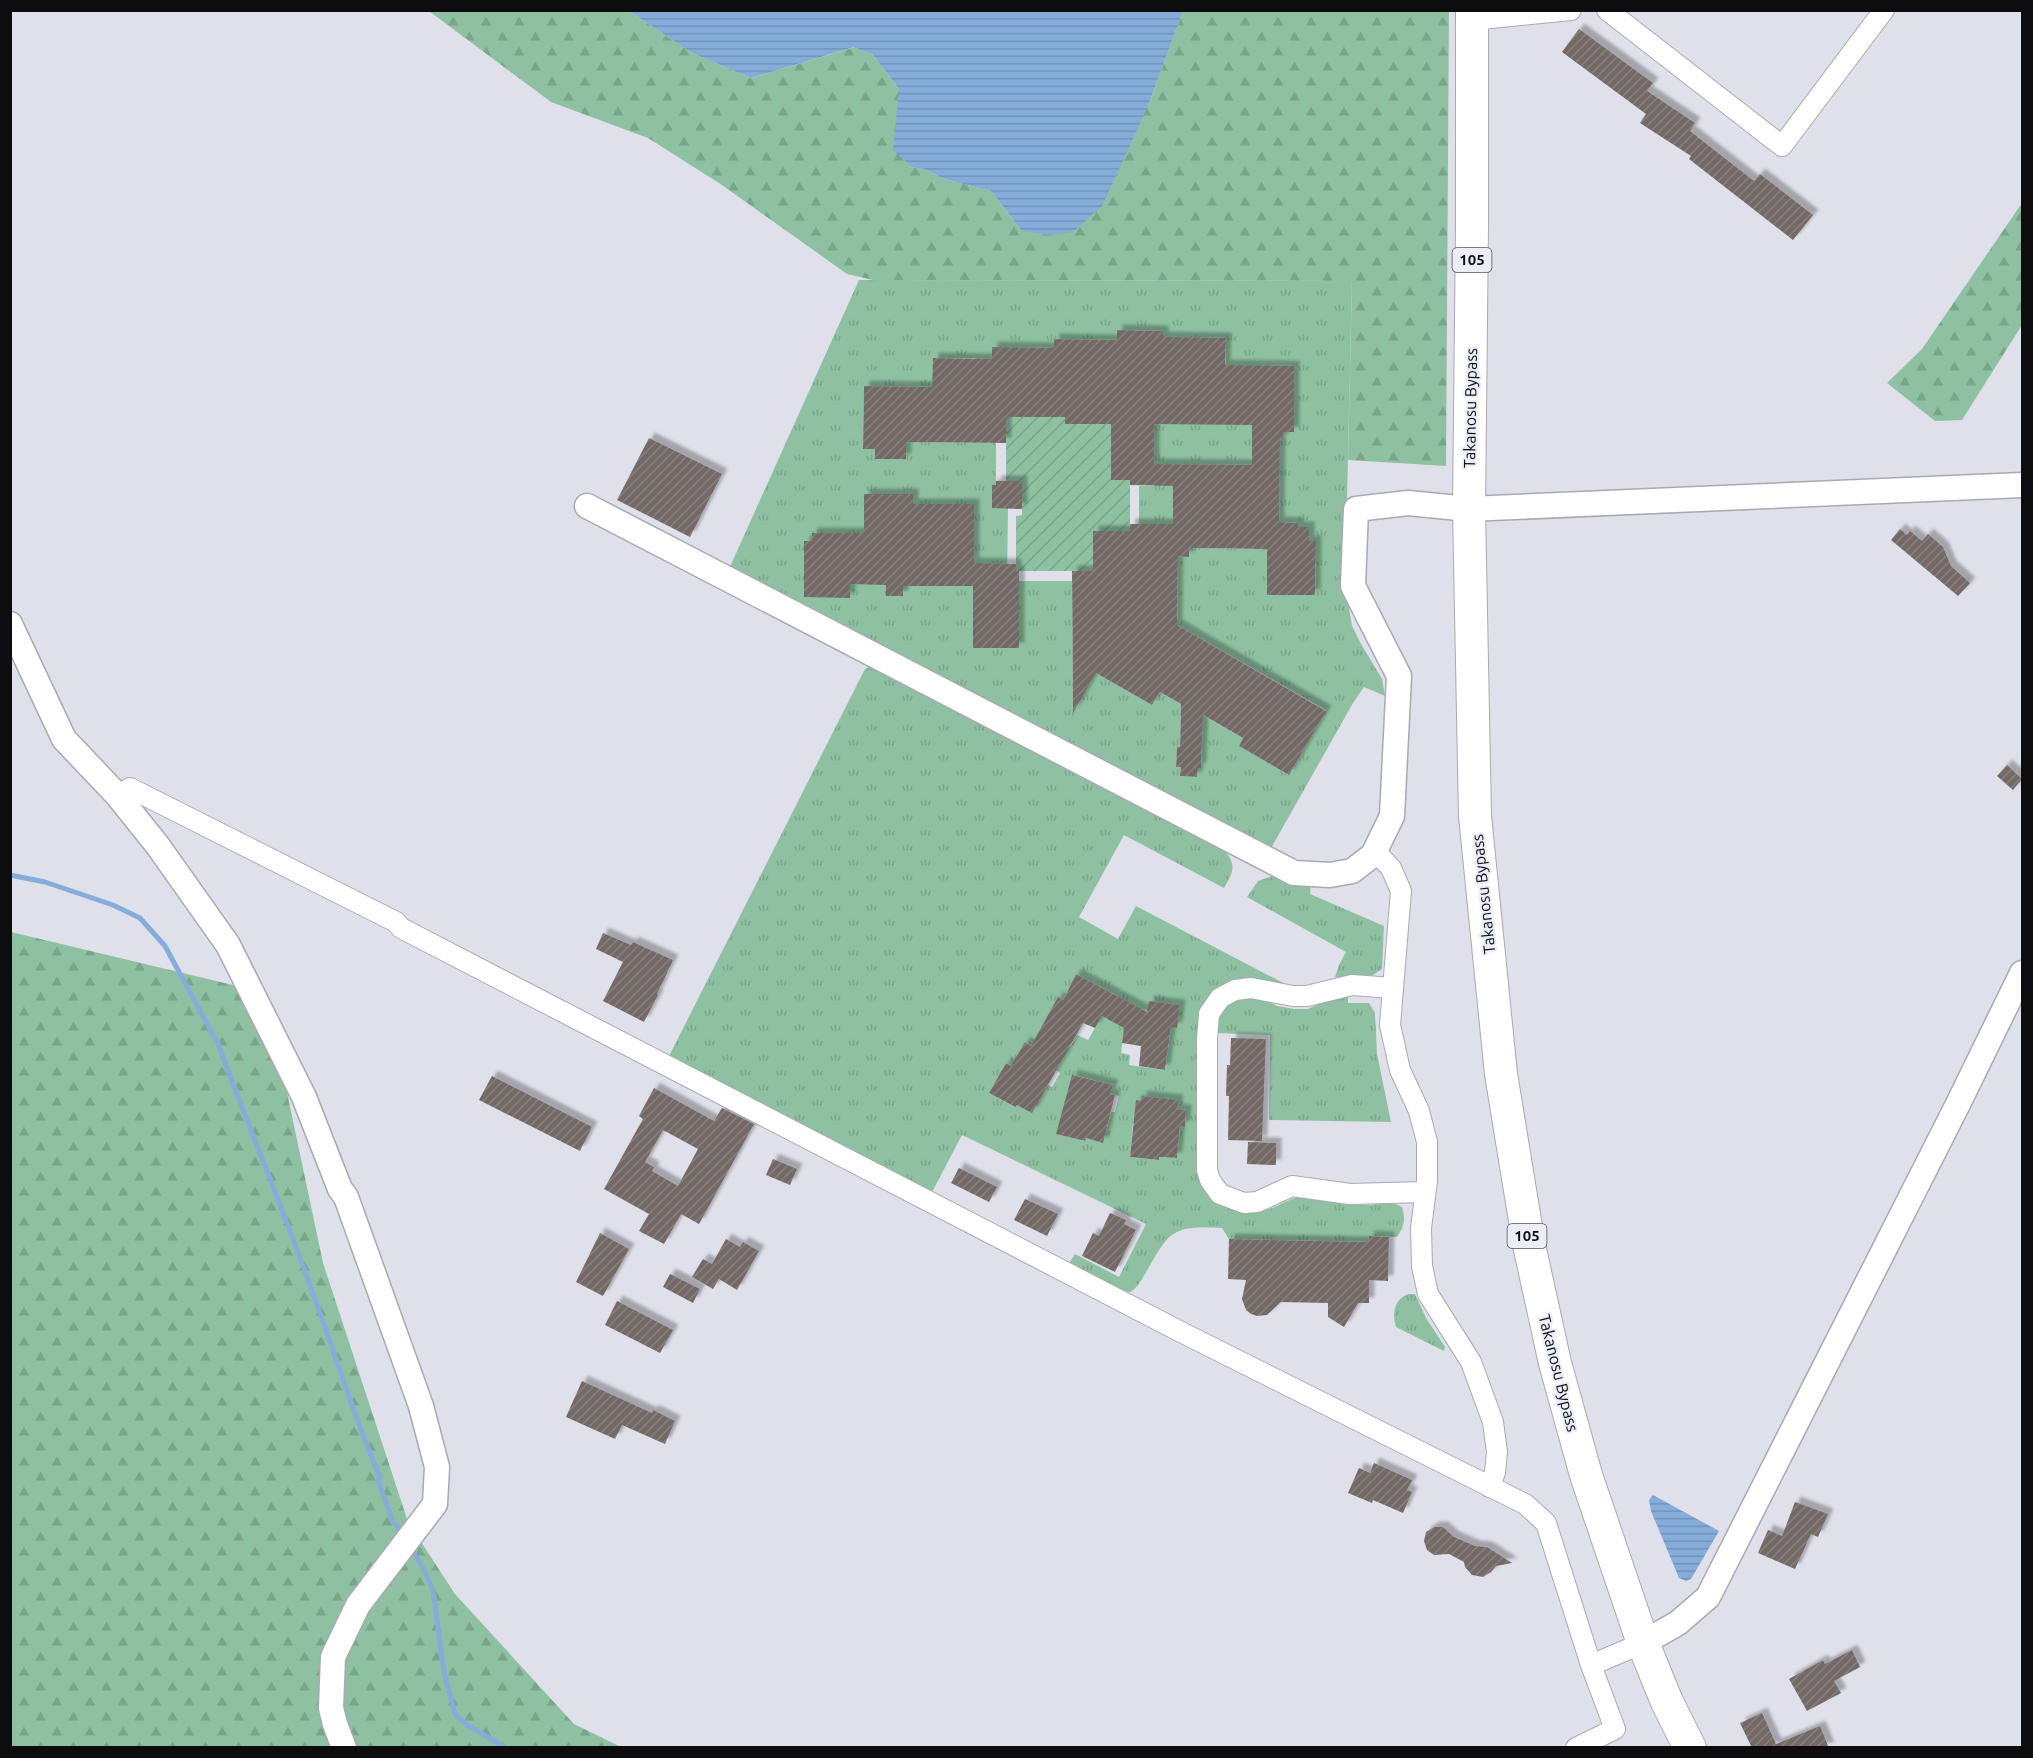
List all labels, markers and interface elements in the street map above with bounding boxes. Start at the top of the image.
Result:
road number: 105 [1452,248,1492,272]
street label: Takanosu Bypass [1460,348,1480,468]
street label: Takanosu Bypass [1468,833,1498,955]
road number: 105 [1508,1224,1546,1248]
street label: Takanosu Bypass [1536,1312,1582,1434]

